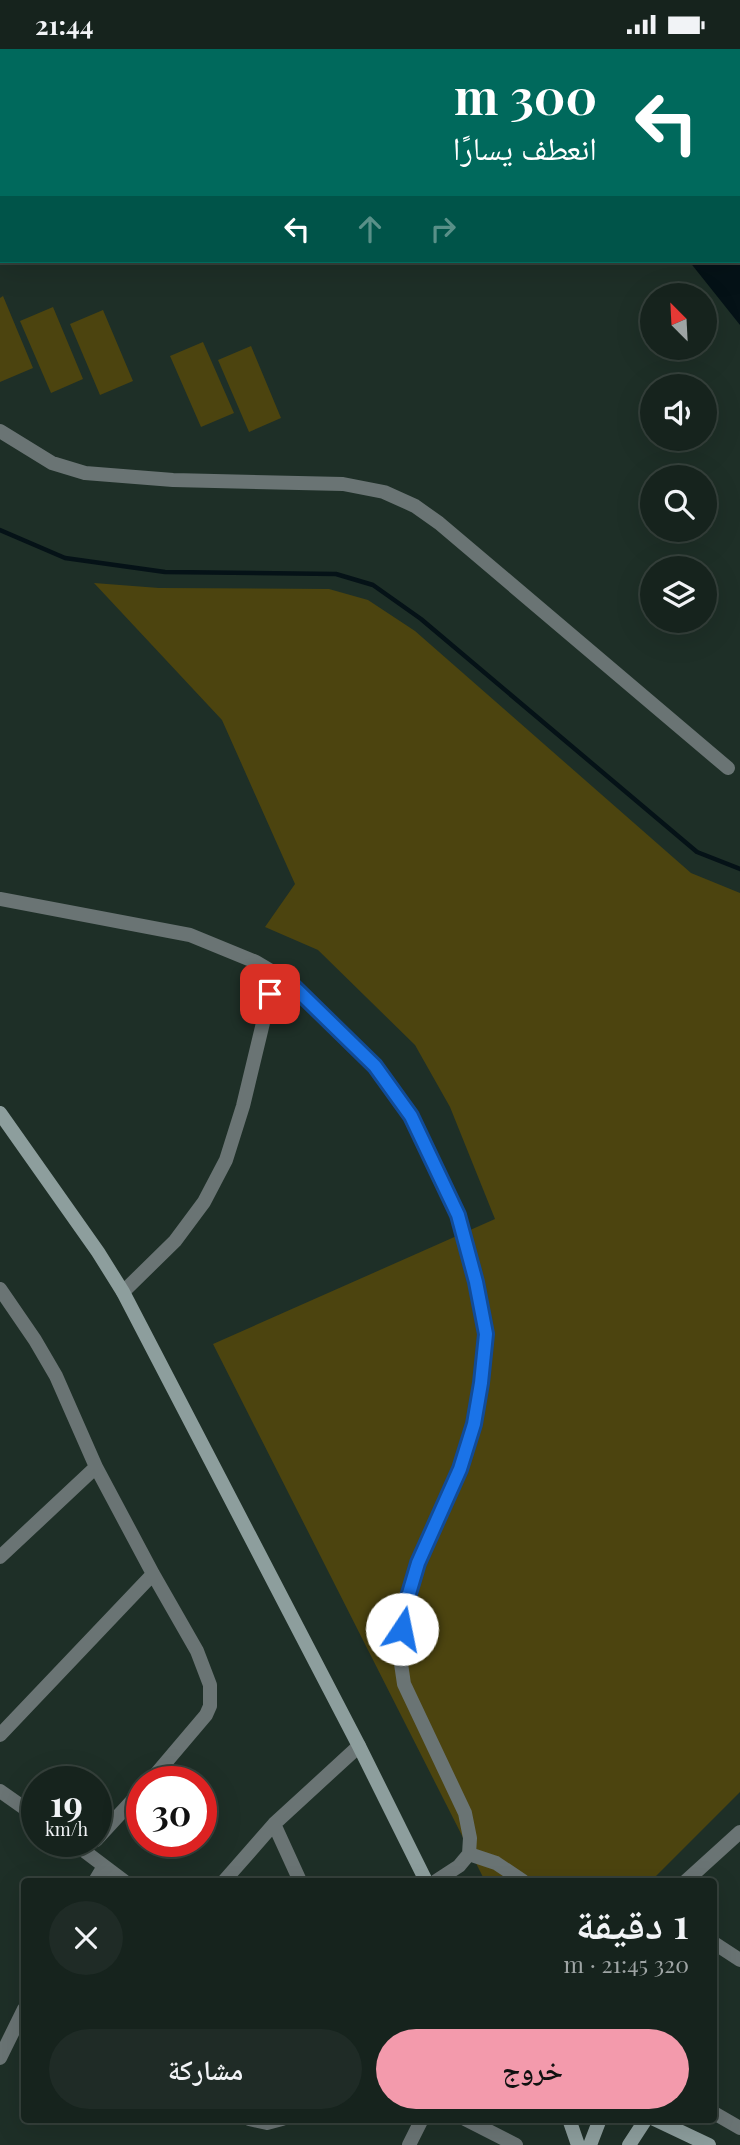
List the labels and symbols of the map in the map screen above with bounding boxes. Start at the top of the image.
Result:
north arrow [640,283,718,361]
pin [240,964,300,1024]
position arrow [365,1592,439,1666]
speed limit sign: 30 [126,1766,217,1857]

